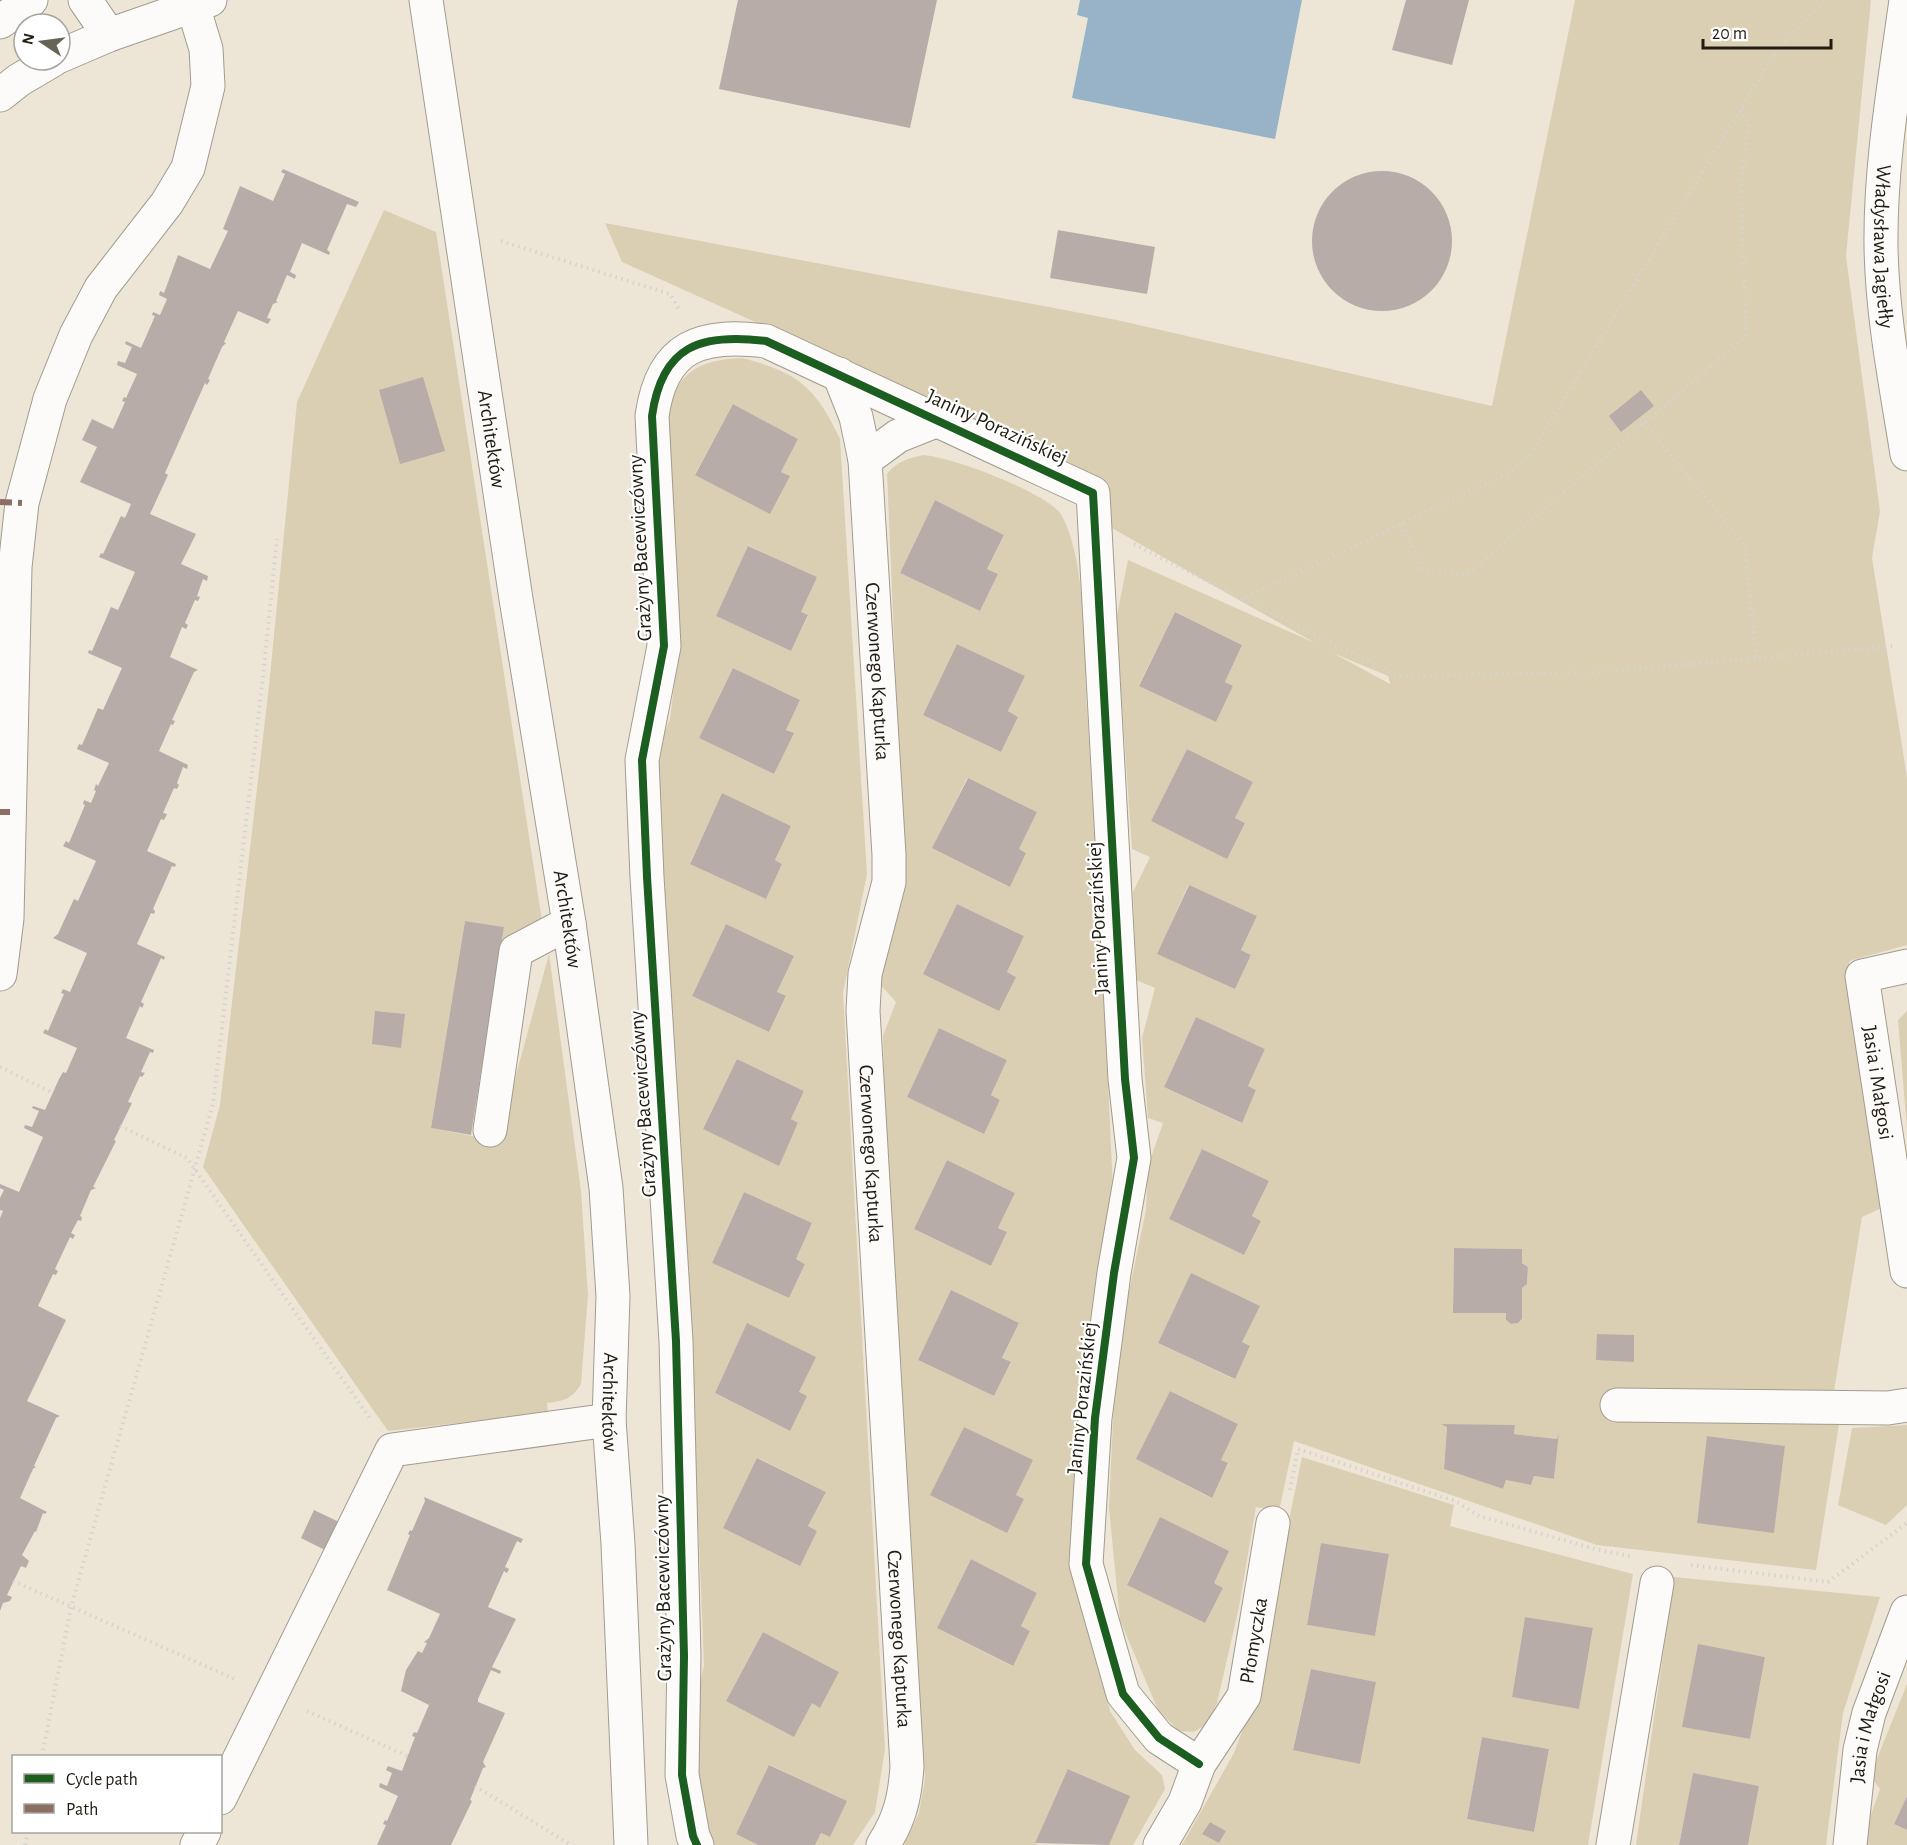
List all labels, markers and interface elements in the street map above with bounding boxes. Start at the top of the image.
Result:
north arrow [12,12,72,72]
scale bar [1703,12,1830,50]
text: 20 m [1712,25,1747,43]
text: N [19,32,37,46]
street label: Władysława Jagiełły [1870,164,1898,330]
street label: Janiny Porazińskiej [923,385,1071,469]
street label: Architektów [474,389,510,490]
street label: Grażyny Bacewiczówny [625,454,655,642]
street label: Czerwonego Kapturka [862,582,894,761]
street label: Janiny Porazińskiej [1084,841,1112,995]
street label: Architektów [550,868,586,970]
street label: Grażyny Bacewiczówny [626,1010,660,1198]
street label: Jasia i Małgosi [1859,1024,1897,1141]
street label: Czerwonego Kapturka [856,1064,887,1244]
street label: Janiny Porazińskiej [1064,1321,1100,1475]
street label: Architektów [598,1352,622,1452]
street label: Grażyny Bacewiczówny [651,1494,675,1682]
street label: Czerwonego Kapturka [884,1549,915,1729]
street label: Płomyczka [1236,1596,1271,1685]
street label: Jasia i Małgosi [1846,1668,1894,1784]
legend [12,1755,222,1833]
text: Cycle path [66,1771,138,1789]
text: Path [66,1801,98,1819]

